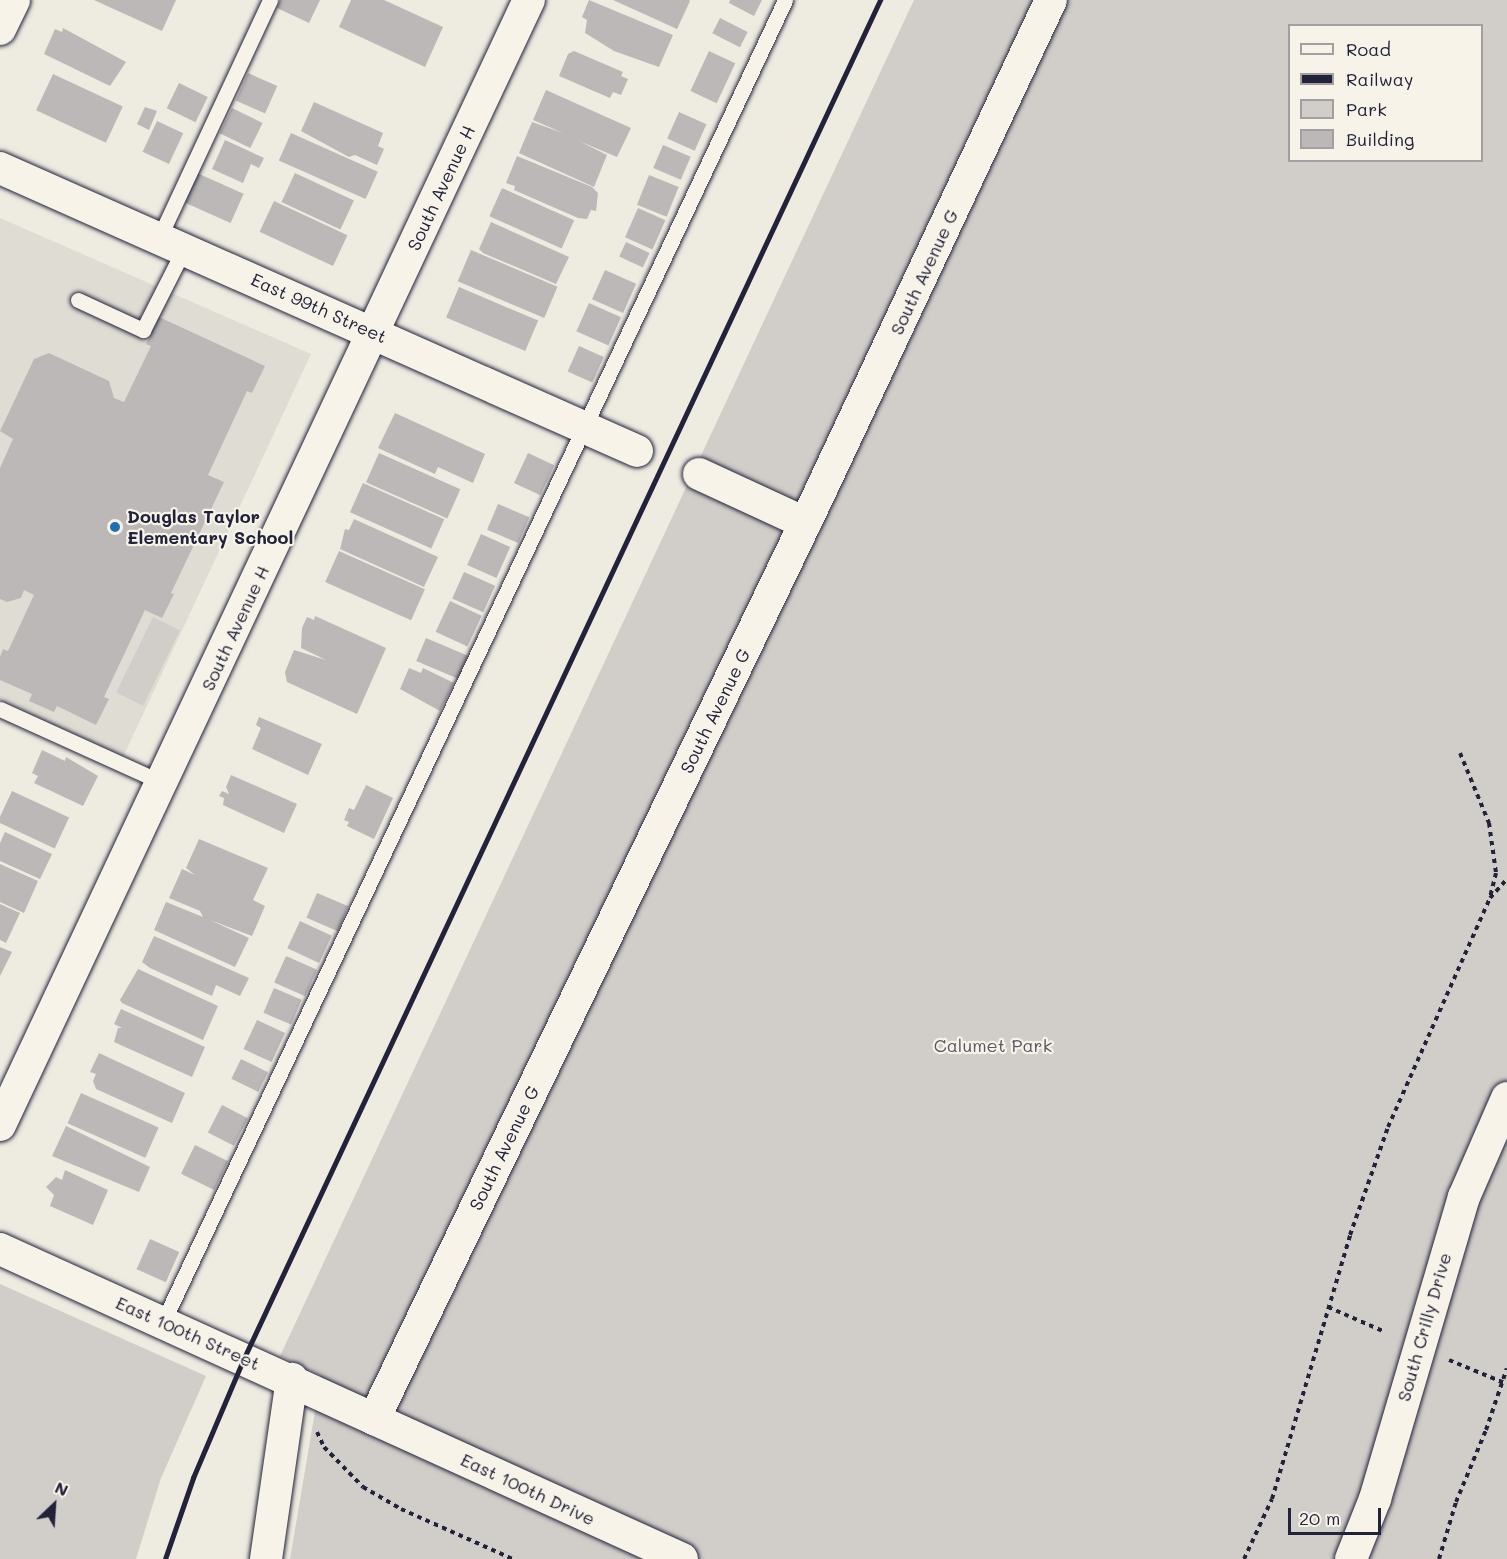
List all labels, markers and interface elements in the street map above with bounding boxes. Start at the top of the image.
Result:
legend [1288,24,1483,162]
text: Road [1346,37,1391,61]
text: Railway [1346,67,1413,91]
text: Park [1346,97,1387,121]
street label: South Avenue H [403,122,479,254]
text: Building [1346,127,1414,151]
street label: South Avenue G [886,206,962,338]
street label: East 99th Street [248,268,390,348]
place label: Douglas Taylor Elementary School [127,506,293,548]
marker: Douglas Taylor Elementary School [108,520,122,534]
street label: South Avenue H [197,562,273,694]
street label: South Avenue G [676,645,754,777]
park label: Calumet Park [934,1034,1052,1056]
street label: South Avenue G [465,1082,543,1214]
street label: South Crilly Drive [1392,1250,1456,1404]
street label: East 100th Street [113,1292,263,1374]
street label: East 100th Drive [457,1448,599,1530]
north arrow [24,1475,84,1535]
text: N [52,1476,72,1500]
scale bar [1291,1496,1384,1534]
text: 20 m [1299,1506,1340,1530]

